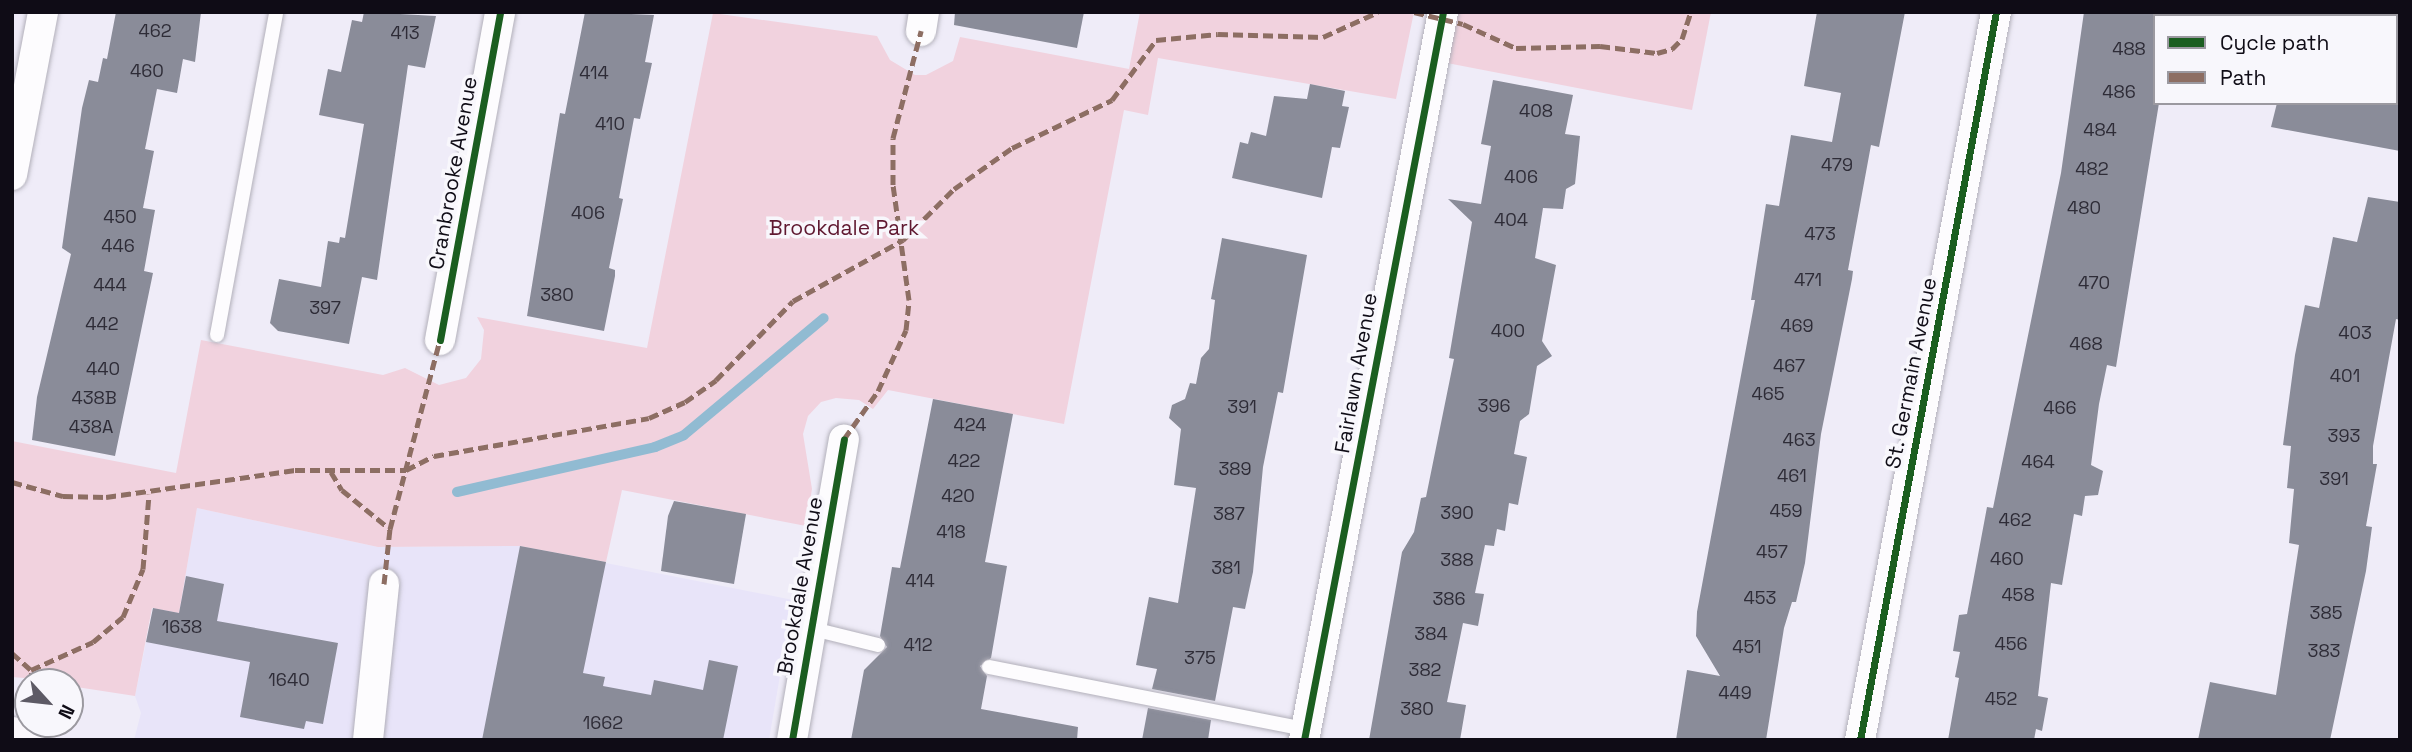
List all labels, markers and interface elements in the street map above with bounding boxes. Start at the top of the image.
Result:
legend [2153,14,2398,105]
house number: 462 [138,20,172,42]
house number: 413 [390,22,420,44]
text: Cycle path [2220,29,2329,56]
house number: 488 [2112,38,2146,60]
house number: 460 [130,60,164,82]
house number: 414 [579,62,609,84]
text: Path [2220,64,2266,91]
street label: Cranbrooke Avenue [424,74,482,272]
house number: 486 [2102,81,2136,103]
house number: 408 [1519,100,1553,122]
house number: 410 [595,113,625,135]
house number: 484 [2083,119,2117,141]
house number: 479 [1821,154,1853,176]
house number: 482 [2075,158,2109,180]
house number: 406 [1504,166,1538,188]
house number: 480 [2067,197,2101,219]
house number: 406 [571,202,605,224]
house number: 450 [103,206,137,228]
house number: 404 [1494,209,1528,231]
park label: Brookdale Park [769,215,919,241]
house number: 473 [1804,223,1836,245]
house number: 446 [101,235,135,257]
house number: 471 [1794,269,1822,291]
house number: 470 [2078,272,2110,294]
house number: 444 [93,274,127,296]
street label: St. Germain Avenue [1880,275,1942,471]
house number: 380 [540,284,574,306]
street label: Fairlawn Avenue [1329,291,1383,455]
house number: 397 [309,297,341,319]
house number: 442 [85,313,119,335]
house number: 469 [1780,315,1814,337]
house number: 400 [1491,320,1525,342]
house number: 403 [2338,322,2372,344]
house number: 468 [2069,333,2103,355]
house number: 467 [1773,355,1805,377]
house number: 440 [86,358,120,380]
house number: 401 [2330,365,2360,387]
house number: 465 [1751,383,1785,405]
house number: 438B [71,387,117,409]
house number: 396 [1478,395,1510,417]
house number: 391 [1227,396,1257,418]
house number: 466 [2043,397,2077,419]
house number: 424 [954,414,986,436]
house number: 438A [69,416,113,438]
house number: 393 [2328,425,2360,447]
house number: 463 [1782,429,1816,451]
house number: 422 [948,450,980,472]
house number: 464 [2021,451,2055,473]
house number: 389 [1218,458,1252,480]
house number: 461 [1777,465,1807,487]
house number: 391 [2319,468,2349,490]
house number: 420 [941,485,975,507]
street label: Brookdale Avenue [772,495,828,677]
house number: 459 [1769,500,1803,522]
house number: 390 [1440,502,1474,524]
house number: 387 [1213,503,1245,525]
house number: 462 [1998,509,2032,531]
house number: 418 [936,521,966,543]
house number: 457 [1756,541,1788,563]
house number: 460 [1990,548,2024,570]
house number: 388 [1440,549,1474,571]
house number: 381 [1211,557,1241,579]
house number: 414 [905,570,935,592]
house number: 458 [2001,584,2035,606]
house number: 453 [1744,587,1776,609]
house number: 386 [1432,588,1466,610]
house number: 385 [2310,602,2342,624]
house number: 1638 [162,616,202,638]
house number: 384 [1414,623,1448,645]
house number: 456 [1994,633,2028,655]
house number: 412 [903,634,933,656]
house number: 451 [1732,636,1762,658]
house number: 383 [2308,640,2340,662]
house number: 375 [1184,647,1216,669]
house number: 382 [1409,659,1441,681]
north arrow [14,668,84,738]
house number: 1640 [268,669,310,691]
house number: 449 [1718,682,1752,704]
house number: 452 [1985,688,2017,710]
house number: 380 [1400,698,1434,720]
text: N [52,700,80,723]
house number: 1662 [583,712,623,734]

